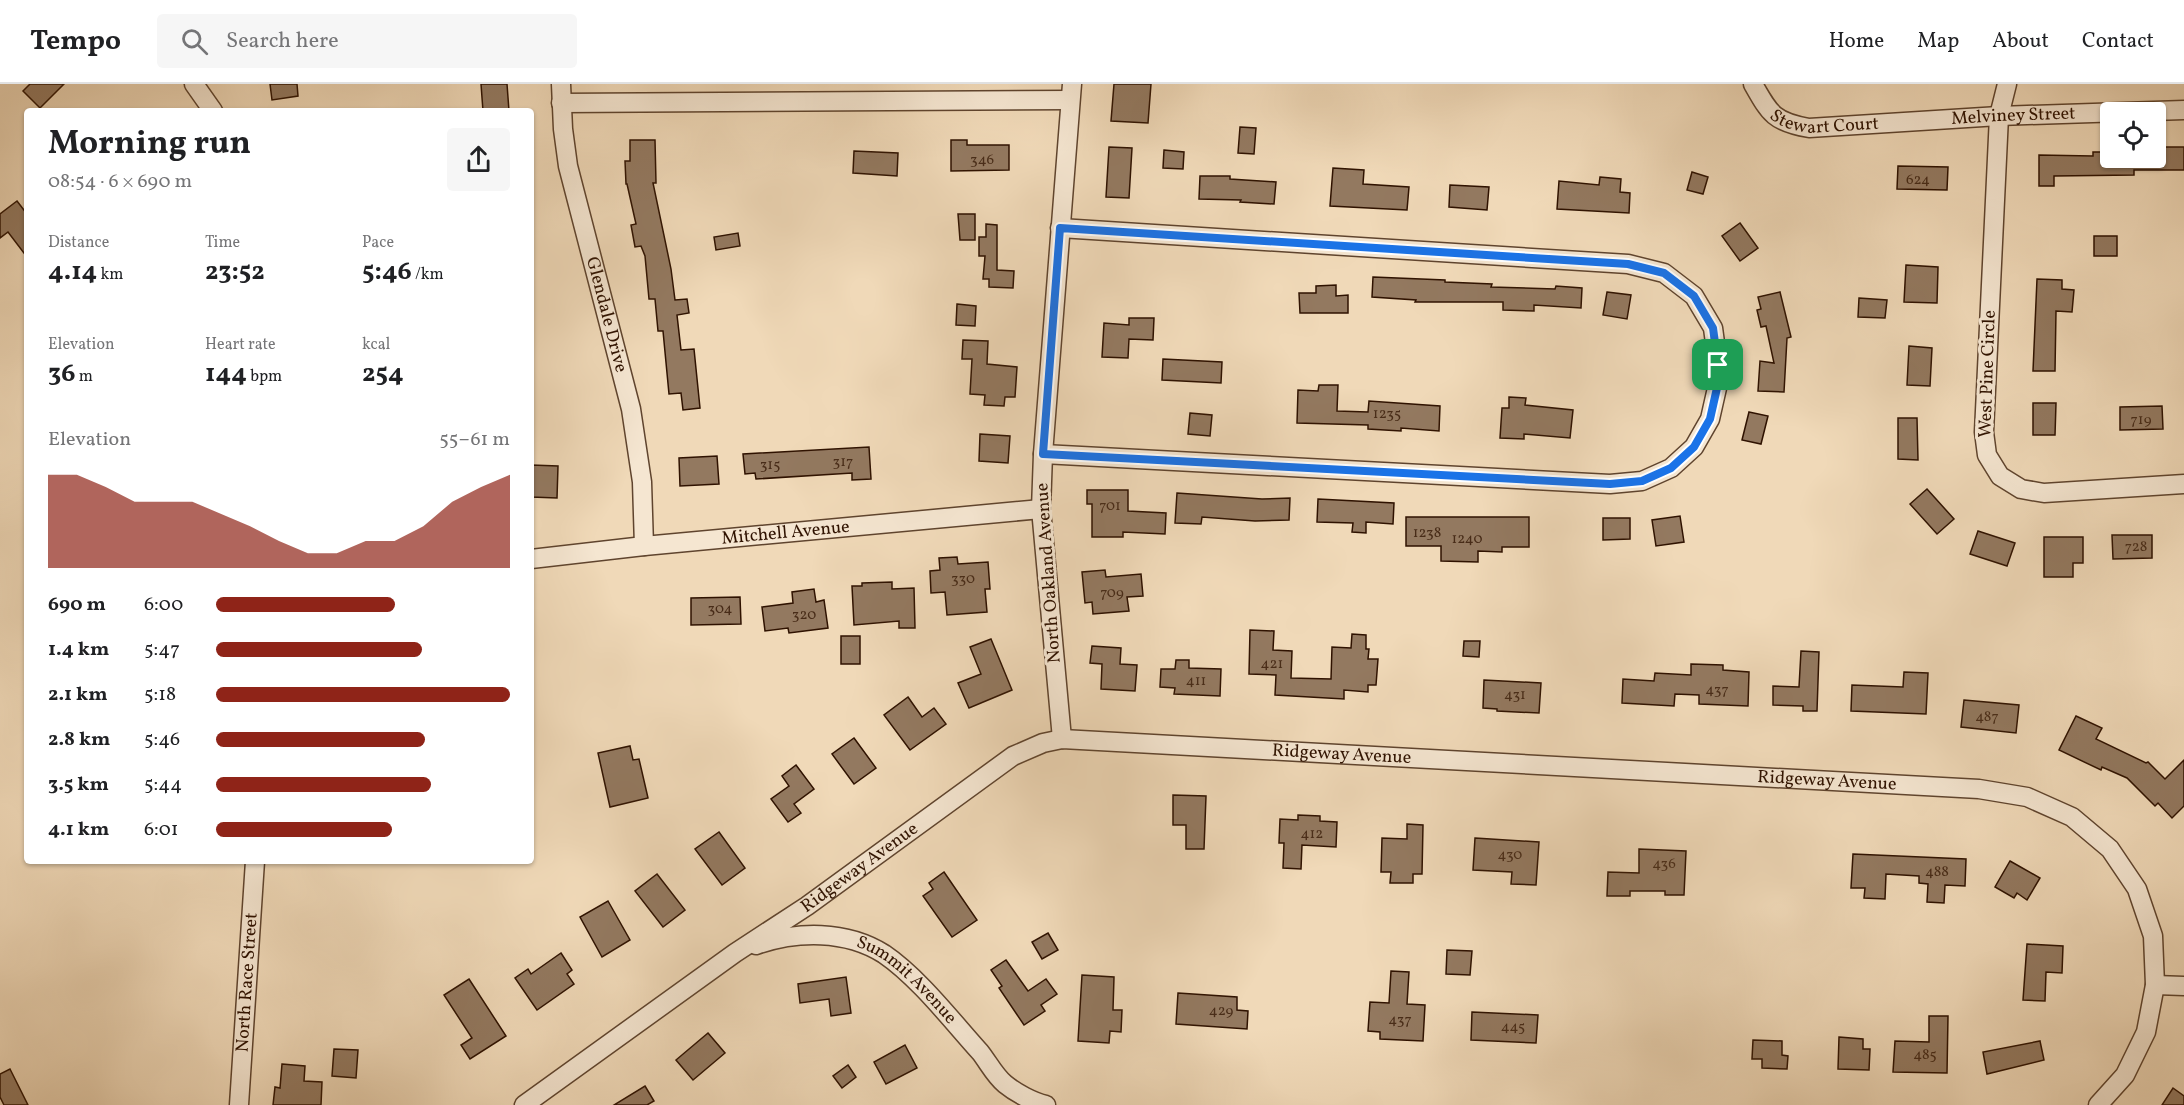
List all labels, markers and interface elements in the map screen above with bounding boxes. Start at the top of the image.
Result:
search box [157,14,577,68]
text: Tempo [30,22,121,61]
icon: search [178,25,211,58]
text: Search here [226,26,339,57]
text: Home [1829,27,1884,56]
text: Map [1917,27,1959,56]
text: About [1992,27,2049,56]
text: Contact [2082,27,2154,56]
street label: Melviney Street [1950,101,2076,131]
map controls [2100,102,2166,168]
button: locate [2100,102,2166,168]
street label: Stewart Court [1764,103,1879,141]
text: Morning run [48,122,251,168]
button: share [447,128,510,191]
house number: 346 [970,150,994,171]
text: 08:54 · 6 × 690 m [48,168,192,196]
house number: 624 [1906,170,1930,191]
text: Distance [48,232,109,254]
text: Time [205,232,240,254]
text: Pace [362,232,394,254]
text: 4.14 [48,254,97,290]
text: 23:52 [205,254,265,290]
text: 5:46 [362,254,412,290]
street label: Glendale Drive [580,254,634,375]
text: km [97,264,123,286]
text: /km [412,264,444,286]
street label: West Pine Circle [1973,310,2003,438]
text: Elevation [48,334,115,356]
text: Heart rate [205,334,276,356]
text: kcal [362,334,390,356]
pin [1692,339,1743,390]
icon: arrive [1701,348,1734,381]
text: 36 [48,356,76,392]
text: 144 [205,356,247,392]
text: 254 [362,356,404,392]
text: m [76,366,93,388]
text: bpm [247,366,282,388]
house number: 1235 [1373,404,1401,425]
house number: 719 [2131,410,2152,431]
text: Elevation [48,426,131,454]
text: 55–61 m [439,426,510,454]
house number: 317 [833,452,853,473]
house number: 315 [760,455,780,476]
street label: North Oakland Avenue [1030,482,1068,664]
house number: 701 [1099,496,1121,517]
street label: Mitchell Avenue [720,514,851,551]
house number: 1238 [1413,523,1441,544]
house number: 1240 [1451,529,1483,550]
house number: 728 [2125,537,2147,558]
house number: 330 [951,569,975,590]
house number: 709 [1100,583,1124,604]
text: 690 m [48,591,106,619]
text: 6:00 [144,591,183,619]
house number: 304 [708,599,733,620]
house number: 320 [792,605,816,626]
text: 1.4 km [48,636,109,664]
text: 5:47 [144,636,180,664]
house number: 421 [1261,654,1283,675]
house number: 411 [1186,671,1206,692]
house number: 437 [1705,680,1729,701]
text: 2.1 km [48,681,108,709]
text: 5:18 [144,681,176,709]
house number: 431 [1504,685,1526,706]
house number: 487 [1975,707,1999,728]
text: 2.8 km [48,726,110,754]
text: 5:46 [144,726,180,754]
street label: Ridgeway Avenue [1271,738,1412,771]
street label: Ridgeway Avenue [1757,764,1897,797]
text: 3.5 km [48,771,109,799]
text: 5:44 [144,771,182,799]
text: 4.1 km [48,816,109,844]
text: 6:01 [144,816,179,844]
street label: Ridgeway Avenue [796,817,923,919]
house number: 412 [1301,824,1323,845]
house number: 430 [1498,845,1522,866]
house number: 436 [1652,854,1676,875]
house number: 488 [1925,862,1949,883]
street label: North Race Street [230,912,264,1053]
street label: Summit Avenue [853,930,963,1030]
house number: 429 [1209,1001,1234,1022]
house number: 437 [1388,1010,1412,1031]
house number: 445 [1501,1017,1525,1038]
house number: 485 [1913,1045,1937,1066]

